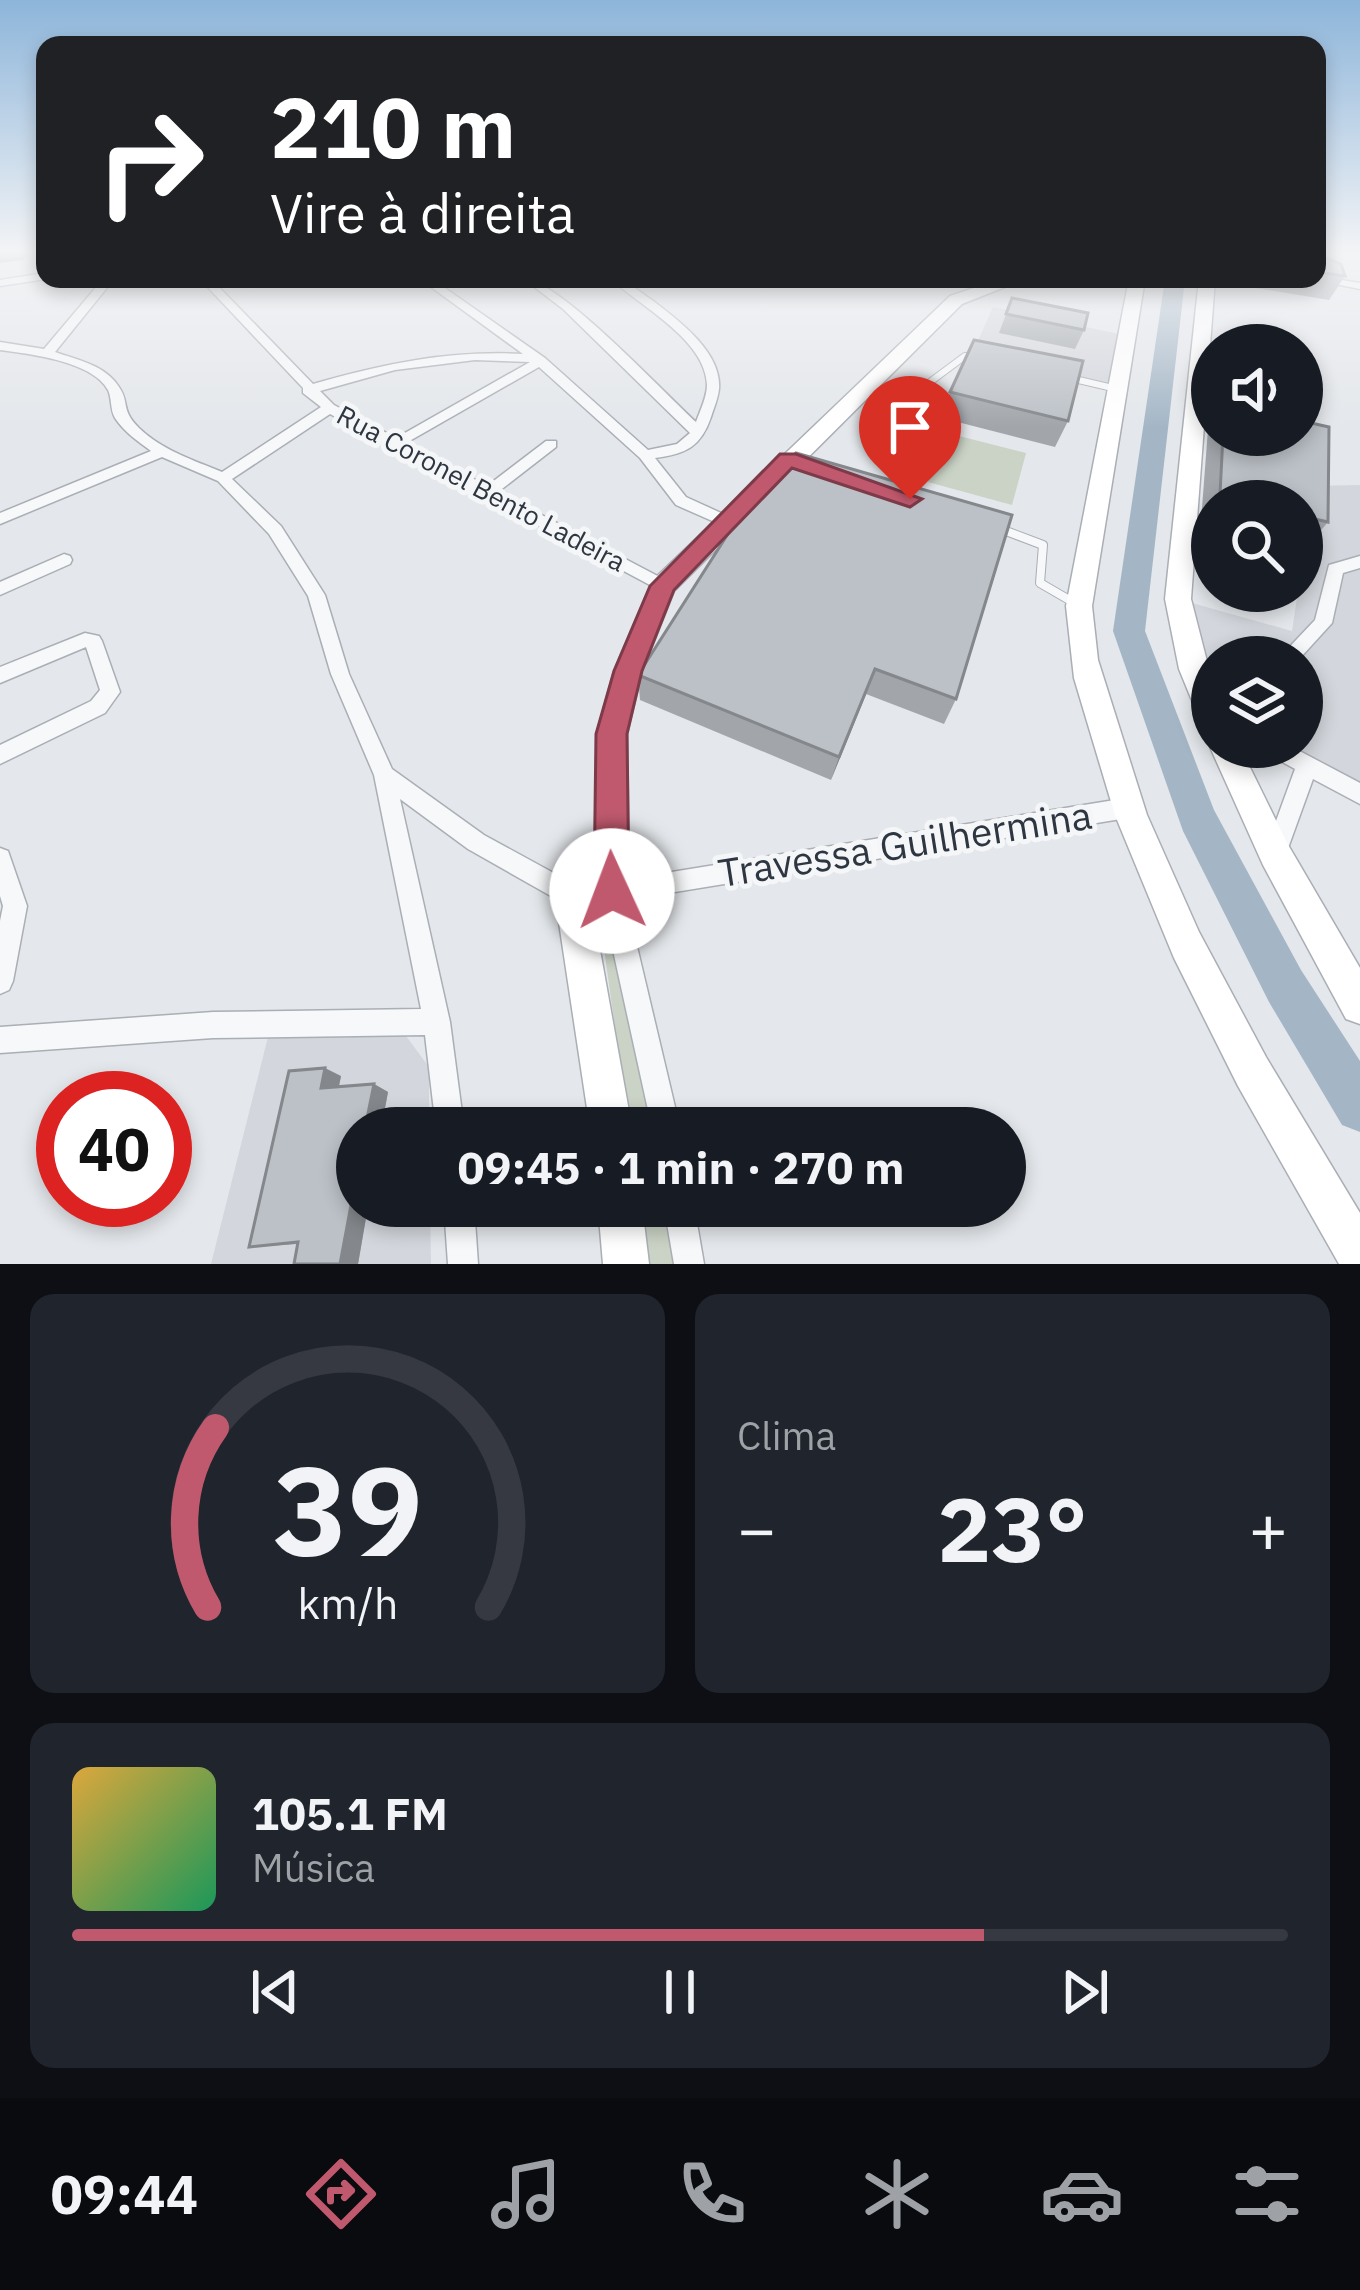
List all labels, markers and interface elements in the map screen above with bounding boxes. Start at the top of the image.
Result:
text: 210 m [270,72,516,181]
icon: right [72,84,228,240]
text: Vire à direita [270,178,575,248]
map controls [1191,324,1323,768]
button: sound [1191,324,1323,456]
pin [859,376,961,499]
icon: arrive [877,394,943,460]
street label: Rua Coronel Bento Ladeira [331,397,632,579]
button: search [1191,480,1323,612]
button: layers [1191,636,1323,768]
street label: Travessa Guilhermina [714,789,1095,898]
position arrow [549,828,675,954]
speed limit sign: 40 [36,1071,192,1227]
text: 09:45 · 1 min · 270 m [458,1138,904,1196]
text: Clima [737,1410,836,1461]
text: 39 [273,1428,422,1590]
text: 23° [937,1470,1088,1587]
text: − [737,1485,777,1571]
text: + [1248,1485,1288,1571]
text: km/h [297,1574,398,1630]
text: 105.1 FM [252,1784,448,1842]
text: Música [252,1842,375,1893]
icon: previous [242,1959,308,2025]
icon: pause [647,1959,713,2025]
icon: next [1052,1959,1118,2025]
icon: directions [299,2152,383,2236]
icon: music [484,2152,568,2236]
icon: phone [670,2152,754,2236]
icon: climate [855,2152,939,2236]
icon: car [1040,2152,1124,2236]
icon: filters [1225,2152,1309,2236]
text: 09:44 [51,2159,198,2229]

